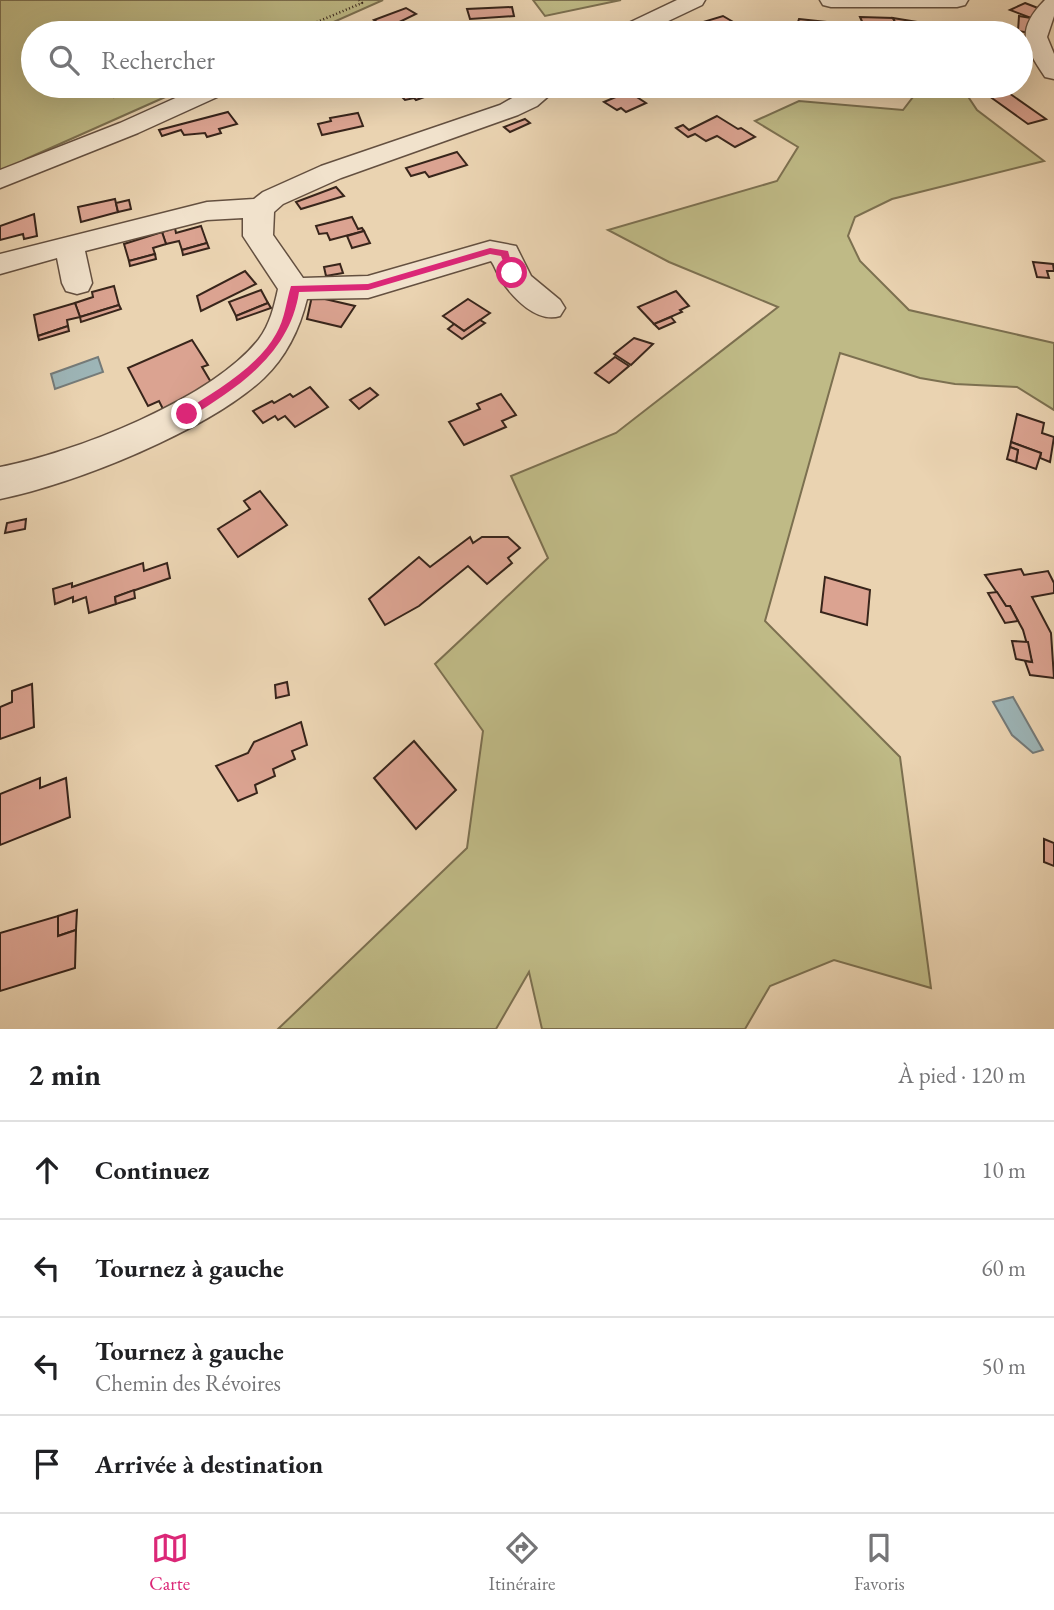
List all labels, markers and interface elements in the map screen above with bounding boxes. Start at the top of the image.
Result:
search box [21,21,1033,98]
icon: search [45,41,83,79]
text: Rechercher [101,43,215,77]
route start [496,257,527,288]
route end [171,398,202,429]
text: 2 min [28,1055,101,1094]
text: À pied · 120 m [898,1060,1026,1090]
icon: ahead [28,1151,66,1189]
text: Continuez [95,1153,209,1187]
text: 10 m [981,1155,1026,1185]
icon: left [28,1249,66,1287]
text: Tournez à gauche [95,1251,284,1285]
text: 60 m [981,1253,1026,1283]
text: Tournez à gauche [95,1334,284,1368]
icon: left [28,1347,66,1385]
text: 50 m [981,1351,1026,1381]
text: Chemin des Révoires [95,1368,281,1398]
icon: arrive [28,1445,66,1483]
text: Arrivée à destination [95,1447,323,1481]
tab: Carte [149,1529,190,1596]
tab: Itinéraire [489,1529,555,1596]
tab: Favoris [854,1529,905,1596]

